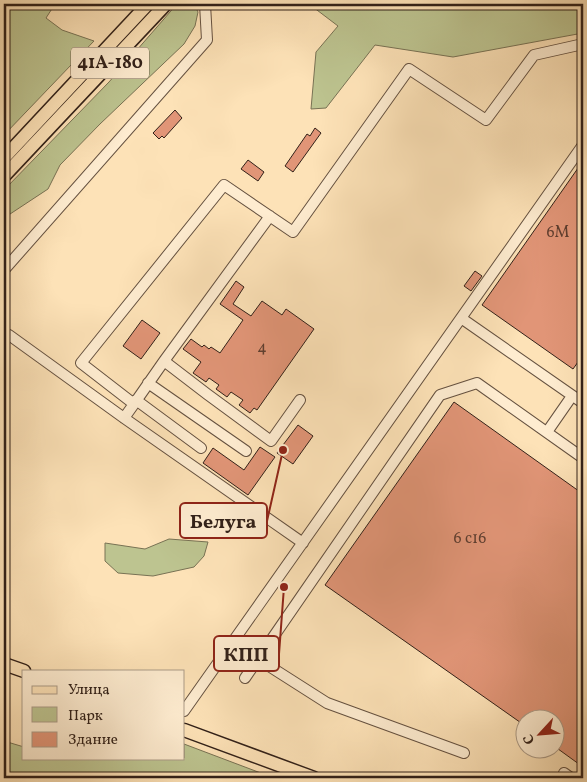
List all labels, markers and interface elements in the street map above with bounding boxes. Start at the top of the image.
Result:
road number: 41А-180 [71,48,149,78]
house number: 6М [547,222,570,244]
house number: 4 [257,337,267,359]
callout: Белуга [180,503,267,538]
text: Белуга [190,509,256,537]
house number: 6 с16 [454,528,486,550]
callout: КПП [214,636,279,671]
text: КПП [223,642,269,670]
legend [22,670,185,760]
text: Улица [68,680,110,701]
text: Парк [68,706,103,727]
north arrow [514,710,564,760]
text: Здание [68,730,118,751]
text: С [519,731,540,747]

